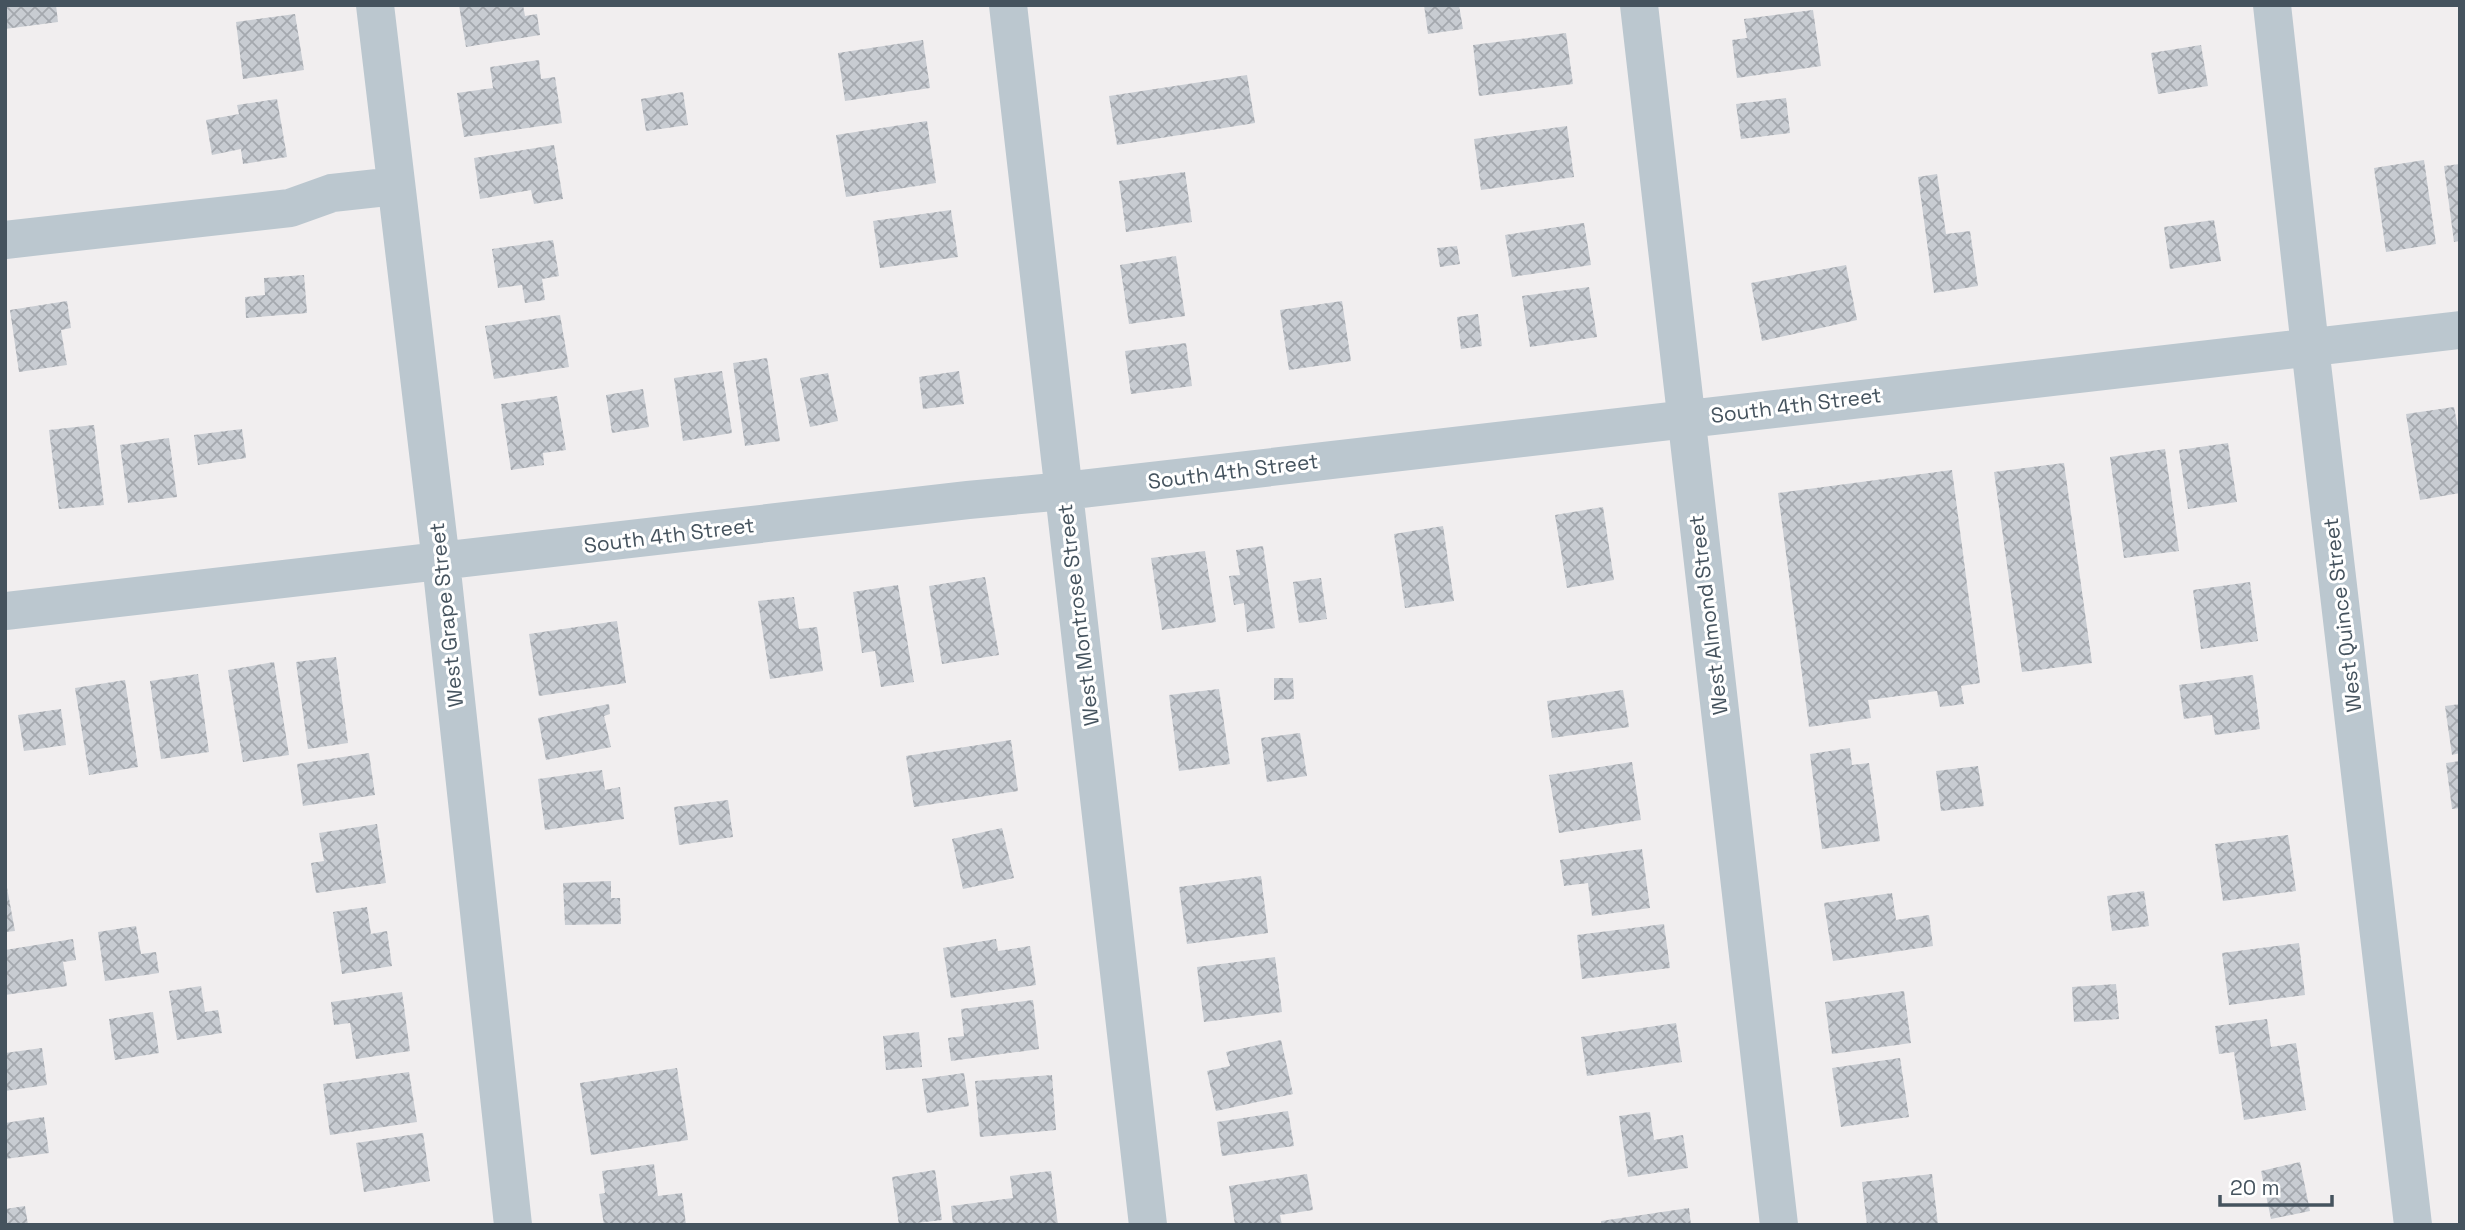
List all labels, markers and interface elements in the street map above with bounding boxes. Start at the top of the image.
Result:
street label: South 4th Street [1709,381,1883,429]
street label: South 4th Street [1146,447,1320,495]
street label: West Montrose Street [1051,502,1105,728]
street label: South 4th Street [582,511,756,559]
street label: West Almond Street [1682,513,1734,717]
street label: West Quince Street [2317,516,2367,714]
street label: West Grape Street [423,521,469,709]
scale bar [2220,1164,2332,1208]
text: 20 m [2230,1174,2280,1201]

